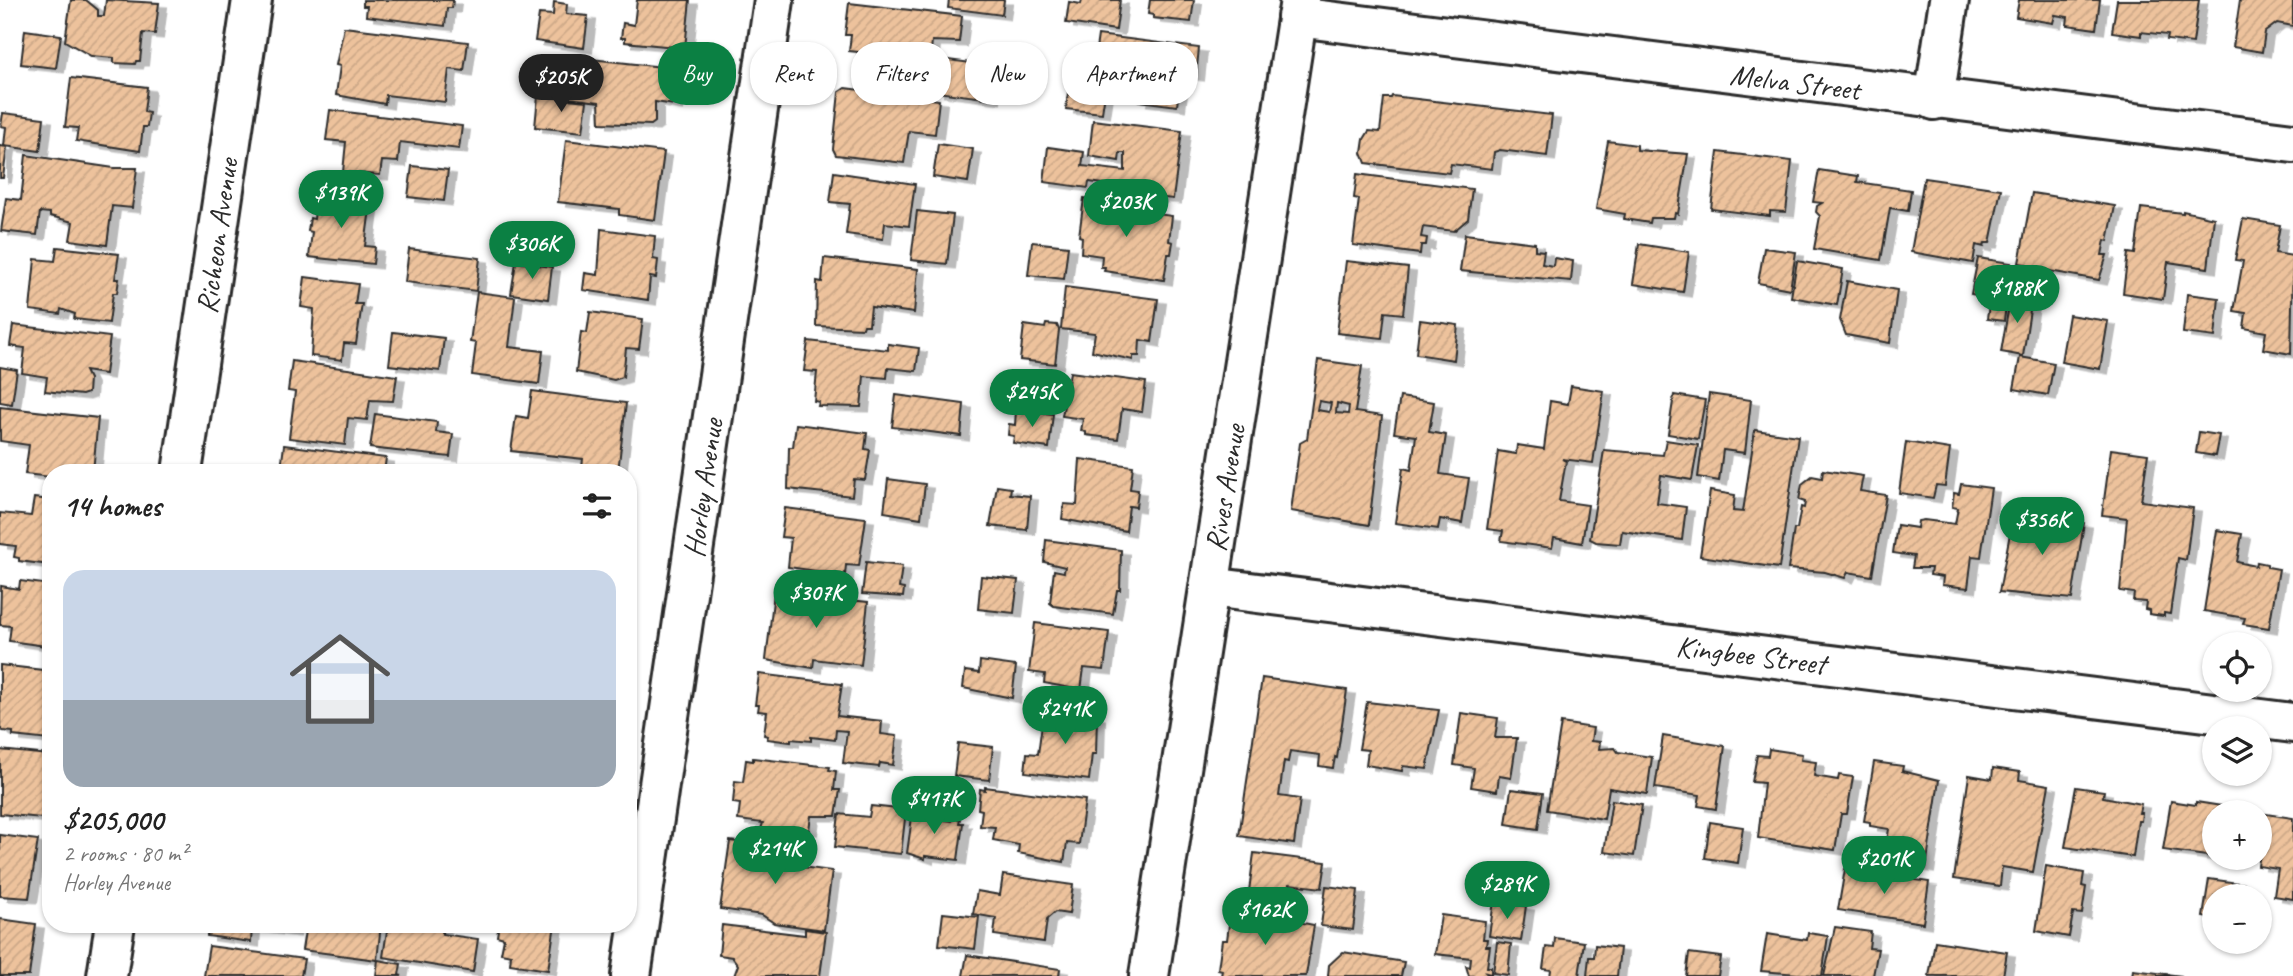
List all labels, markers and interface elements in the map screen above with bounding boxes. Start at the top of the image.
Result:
chip: Buy [658,42,736,105]
chip: Rent [750,42,837,105]
chip: Filters [851,42,951,105]
chip: New [965,42,1048,105]
chip: Apartment [1062,42,1198,105]
pin: $205K [512,54,610,114]
street label: Melva Street [1728,55,1865,109]
text: $205K [535,62,587,91]
street label: Richeon Avenue [187,154,247,316]
pin: $139K [292,170,390,230]
text: $139K [315,178,367,207]
pin: $203K [1077,180,1175,239]
text: $203K [1099,187,1153,216]
pin: $306K [483,222,581,281]
text: $306K [505,229,559,258]
pin: $188K [1968,266,2066,325]
text: $188K [1990,273,2044,302]
pin: $245K [983,370,1081,429]
text: $245K [1006,377,1058,406]
street label: Horley Avenue [674,414,732,560]
street label: Rives Avenue [1196,420,1254,554]
text: 14 homes [63,487,161,525]
icon: filters [578,487,616,525]
pin: $356K [1993,498,2091,557]
text: $356K [2015,505,2069,534]
pin: $307K [767,570,865,630]
text: $307K [790,578,843,607]
icon: home [277,616,403,742]
street label: Kingbee Street [1674,627,1832,684]
map controls [2202,632,2272,954]
button: locate [2202,632,2272,702]
pin: $241K [1016,686,1114,746]
text: $241K [1038,694,1092,723]
button: layers [2202,716,2272,786]
pin: $417K [885,776,983,836]
text: $417K [908,784,961,813]
button: + [2202,800,2272,870]
text: $205,000 [63,801,163,839]
pin: $214K [726,826,824,886]
text: $214K [748,834,802,863]
pin: $201K [1835,836,1933,896]
text: 2 rooms · 80 m² [63,839,187,868]
text: $201K [1857,844,1911,873]
pin: $289K [1458,862,1556,921]
text: Horley Avenue [63,868,170,897]
text: $289K [1481,869,1533,898]
button: − [2202,884,2272,954]
pin: $162K [1216,888,1314,947]
text: $162K [1238,895,1292,924]

